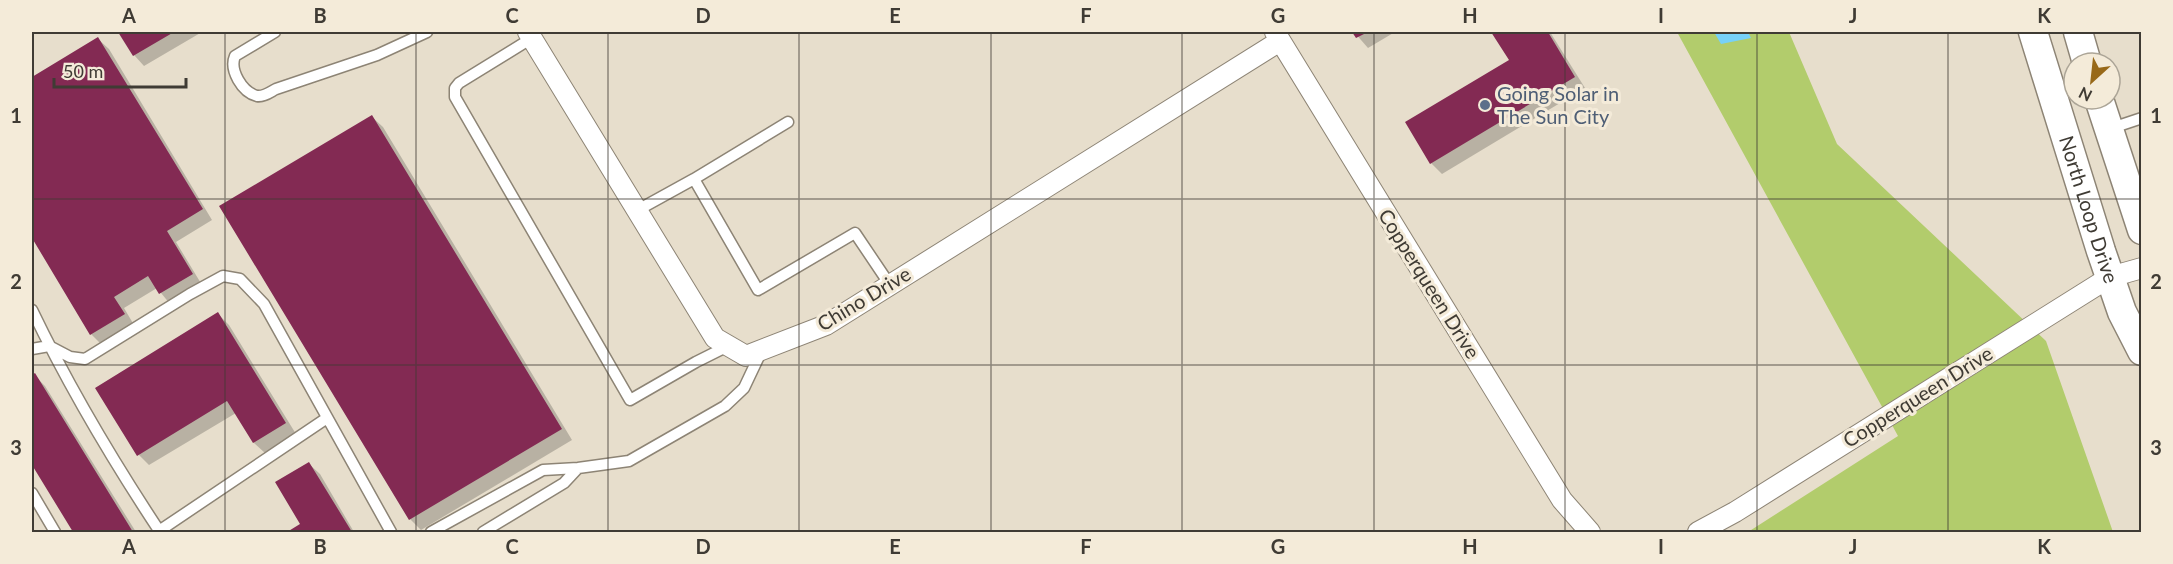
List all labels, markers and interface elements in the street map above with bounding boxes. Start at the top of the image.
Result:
text: A [121,3,136,27]
text: B [313,3,327,27]
text: C [505,3,519,27]
text: D [695,3,711,27]
text: E [889,3,901,27]
text: F [1080,3,1092,27]
text: G [1271,3,1285,27]
text: H [1462,3,1478,27]
text: I [1658,3,1664,27]
text: J [1849,3,1857,27]
text: K [2037,3,2051,27]
scale bar [54,51,186,89]
north arrow [2062,51,2122,111]
text: 50 m [63,60,103,82]
place label: Going Solar in The Sun City [1497,81,1619,128]
text: N [2075,84,2095,106]
marker: Going Solar in The Sun City [1478,98,1492,112]
text: 1 [10,103,22,127]
text: 1 [2150,103,2162,127]
street label: North Loop Drive [2055,133,2124,286]
street label: Copperqueen Drive [1374,204,1486,363]
street label: Chino Drive [812,261,915,335]
text: 2 [10,269,22,293]
text: 2 [2150,269,2162,293]
street label: Copperqueen Drive [1838,340,1997,452]
text: 3 [10,435,22,459]
text: 3 [2150,435,2162,459]
text: A [121,534,136,558]
text: B [313,534,327,558]
text: C [505,534,519,558]
text: D [695,534,711,558]
text: E [889,534,901,558]
text: F [1080,534,1092,558]
text: G [1271,534,1285,558]
text: H [1462,534,1478,558]
text: I [1658,534,1664,558]
text: J [1849,534,1857,558]
text: K [2037,534,2051,558]

